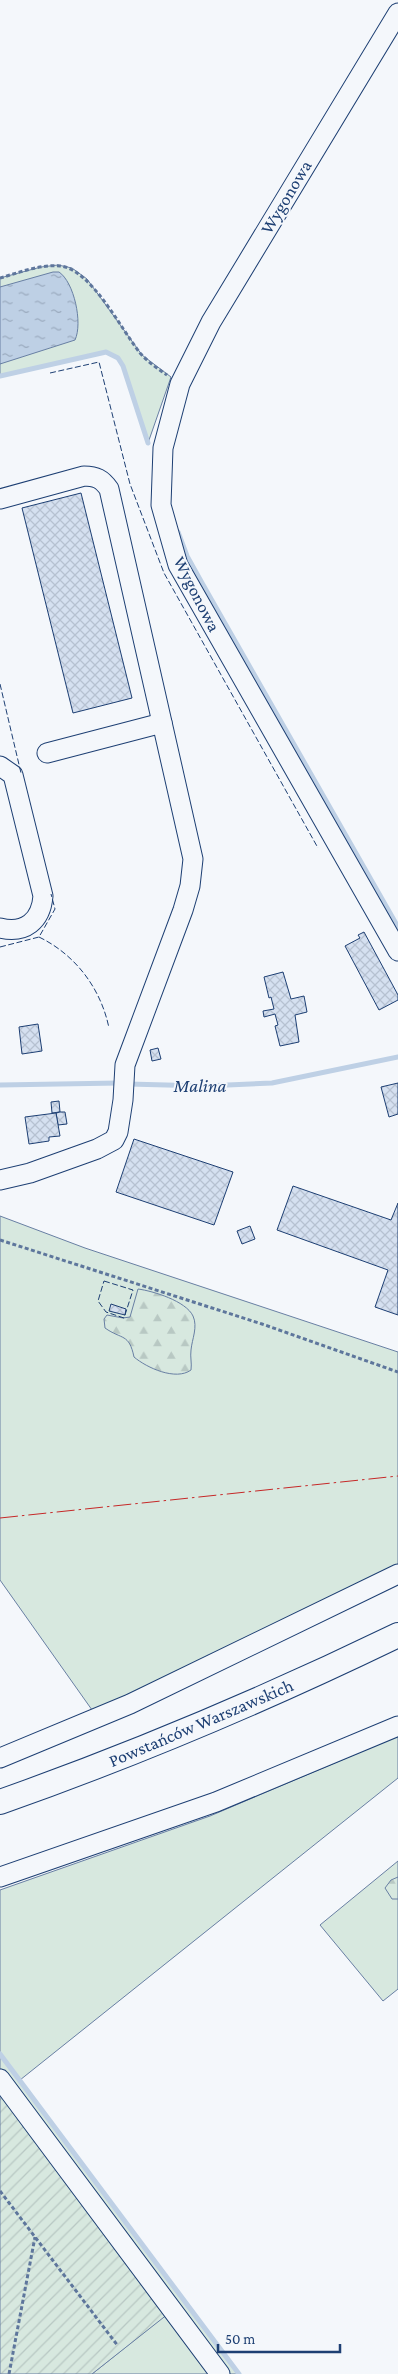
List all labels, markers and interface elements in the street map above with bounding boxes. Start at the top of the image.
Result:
street label: Wygonowa [256,157,316,237]
street label: Wygonowa [169,553,225,635]
water label: Malina [172,1075,227,1096]
street label: Powstańców Warszawskich [106,1675,296,1771]
scale bar [218,2322,340,2354]
text: 50 m [225,2331,255,2347]

